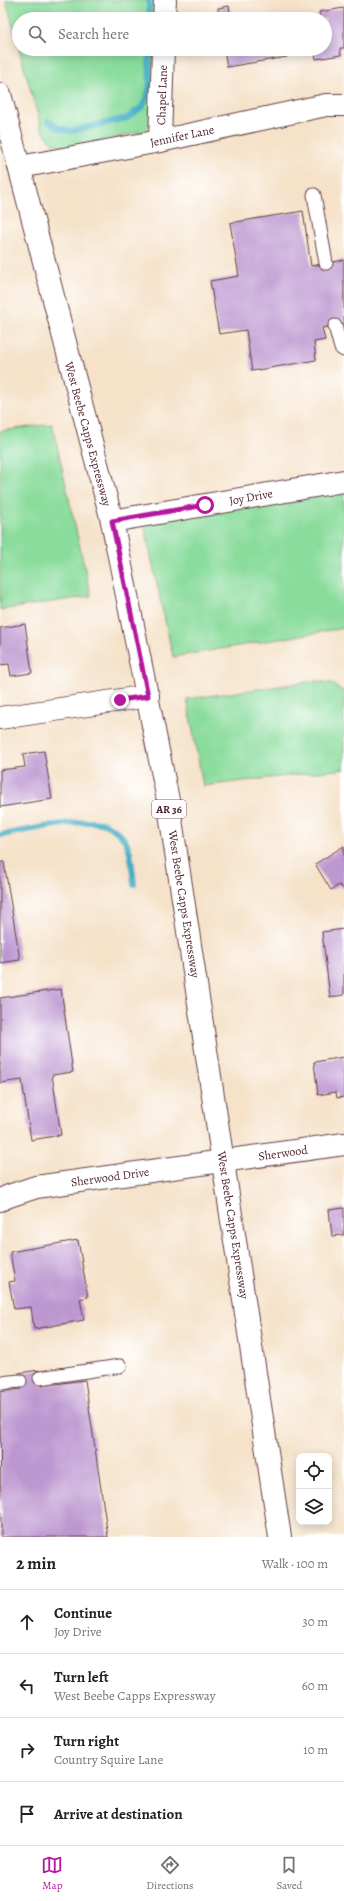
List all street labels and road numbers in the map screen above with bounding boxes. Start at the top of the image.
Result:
street label: Chapel Lane [153,65,171,125]
street label: Jennifer Lane [149,121,215,151]
street label: West Beebe Capps Expressway [61,359,115,509]
street label: Joy Drive [228,485,274,509]
road number: AR 36 [152,800,186,818]
street label: West Beebe Capps Expressway [164,828,204,979]
street label: Sherwood [257,1142,309,1164]
street label: West Beebe Capps Expressway [213,1149,253,1300]
street label: Sherwood Drive [70,1164,150,1190]

